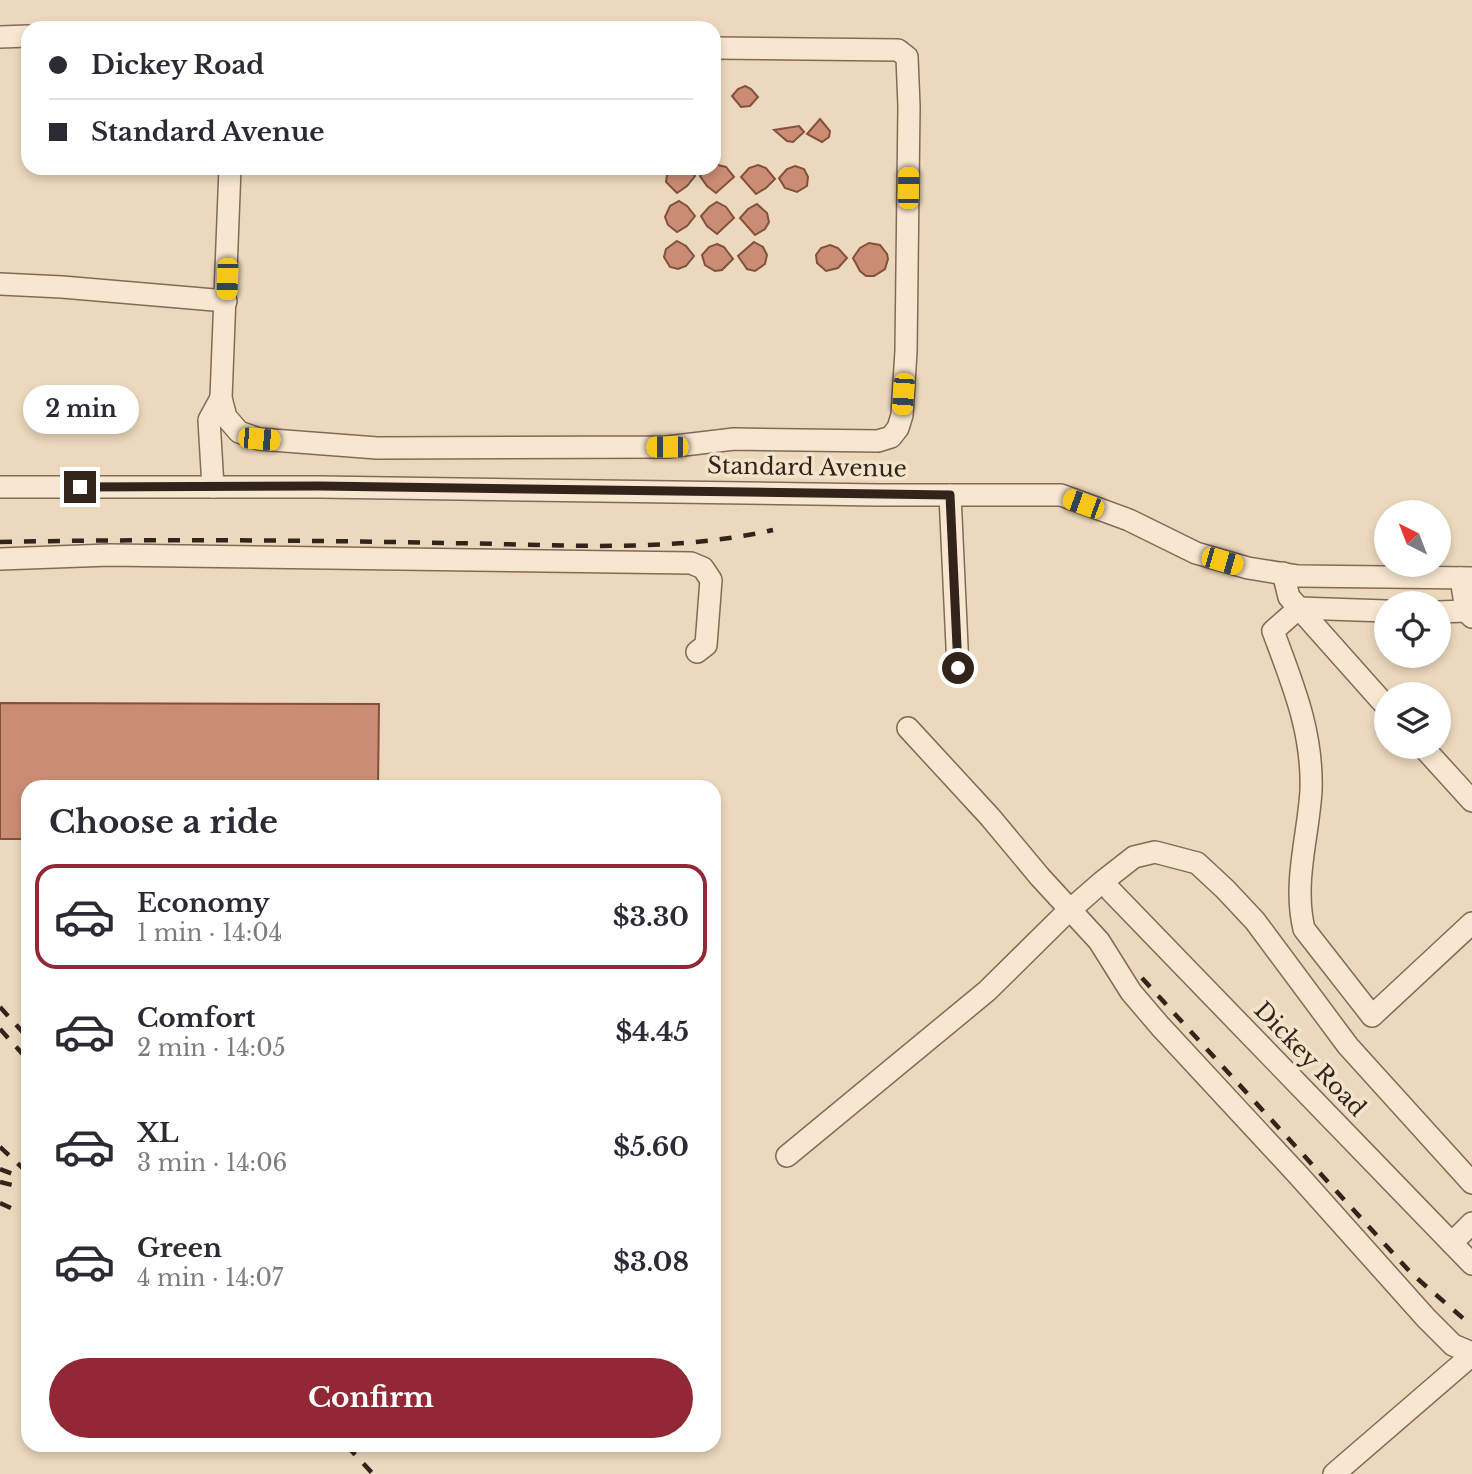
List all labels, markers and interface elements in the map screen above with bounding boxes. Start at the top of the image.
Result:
text: Dickey Road [91,49,264,81]
text: Standard Avenue [91,116,325,148]
car [898,167,919,209]
car [216,258,239,300]
car [892,372,915,416]
callout: 2 min [22,386,138,434]
text: 2 min [45,395,117,423]
car [238,427,281,451]
car [647,437,689,458]
street label: Standard Avenue [707,451,907,483]
route end [64,471,96,503]
car [1060,487,1107,521]
north arrow [1374,500,1451,578]
map controls [1374,500,1451,759]
car [1199,545,1246,577]
button: locate [1374,591,1451,668]
route start [942,652,974,684]
button: layers [1374,682,1451,759]
text: Choose a ride [49,802,278,842]
icon: car [53,885,116,948]
text: Economy [137,887,270,919]
text: $3.30 [613,901,689,933]
text: 1 min · 14:04 [137,919,282,947]
street label: Dickey Road [1248,996,1372,1122]
icon: car [53,1000,116,1063]
text: Comfort [137,1002,255,1034]
text: $4.45 [615,1016,689,1048]
text: 2 min · 14:05 [137,1034,286,1062]
icon: car [53,1115,116,1178]
text: XL [137,1117,179,1149]
text: $5.60 [613,1131,689,1163]
text: 3 min · 14:06 [137,1149,287,1177]
icon: car [53,1230,116,1293]
text: Green [137,1232,222,1264]
text: $3.08 [613,1246,689,1278]
text: 4 min · 14:07 [137,1264,283,1292]
button: Confirm [49,1358,693,1438]

